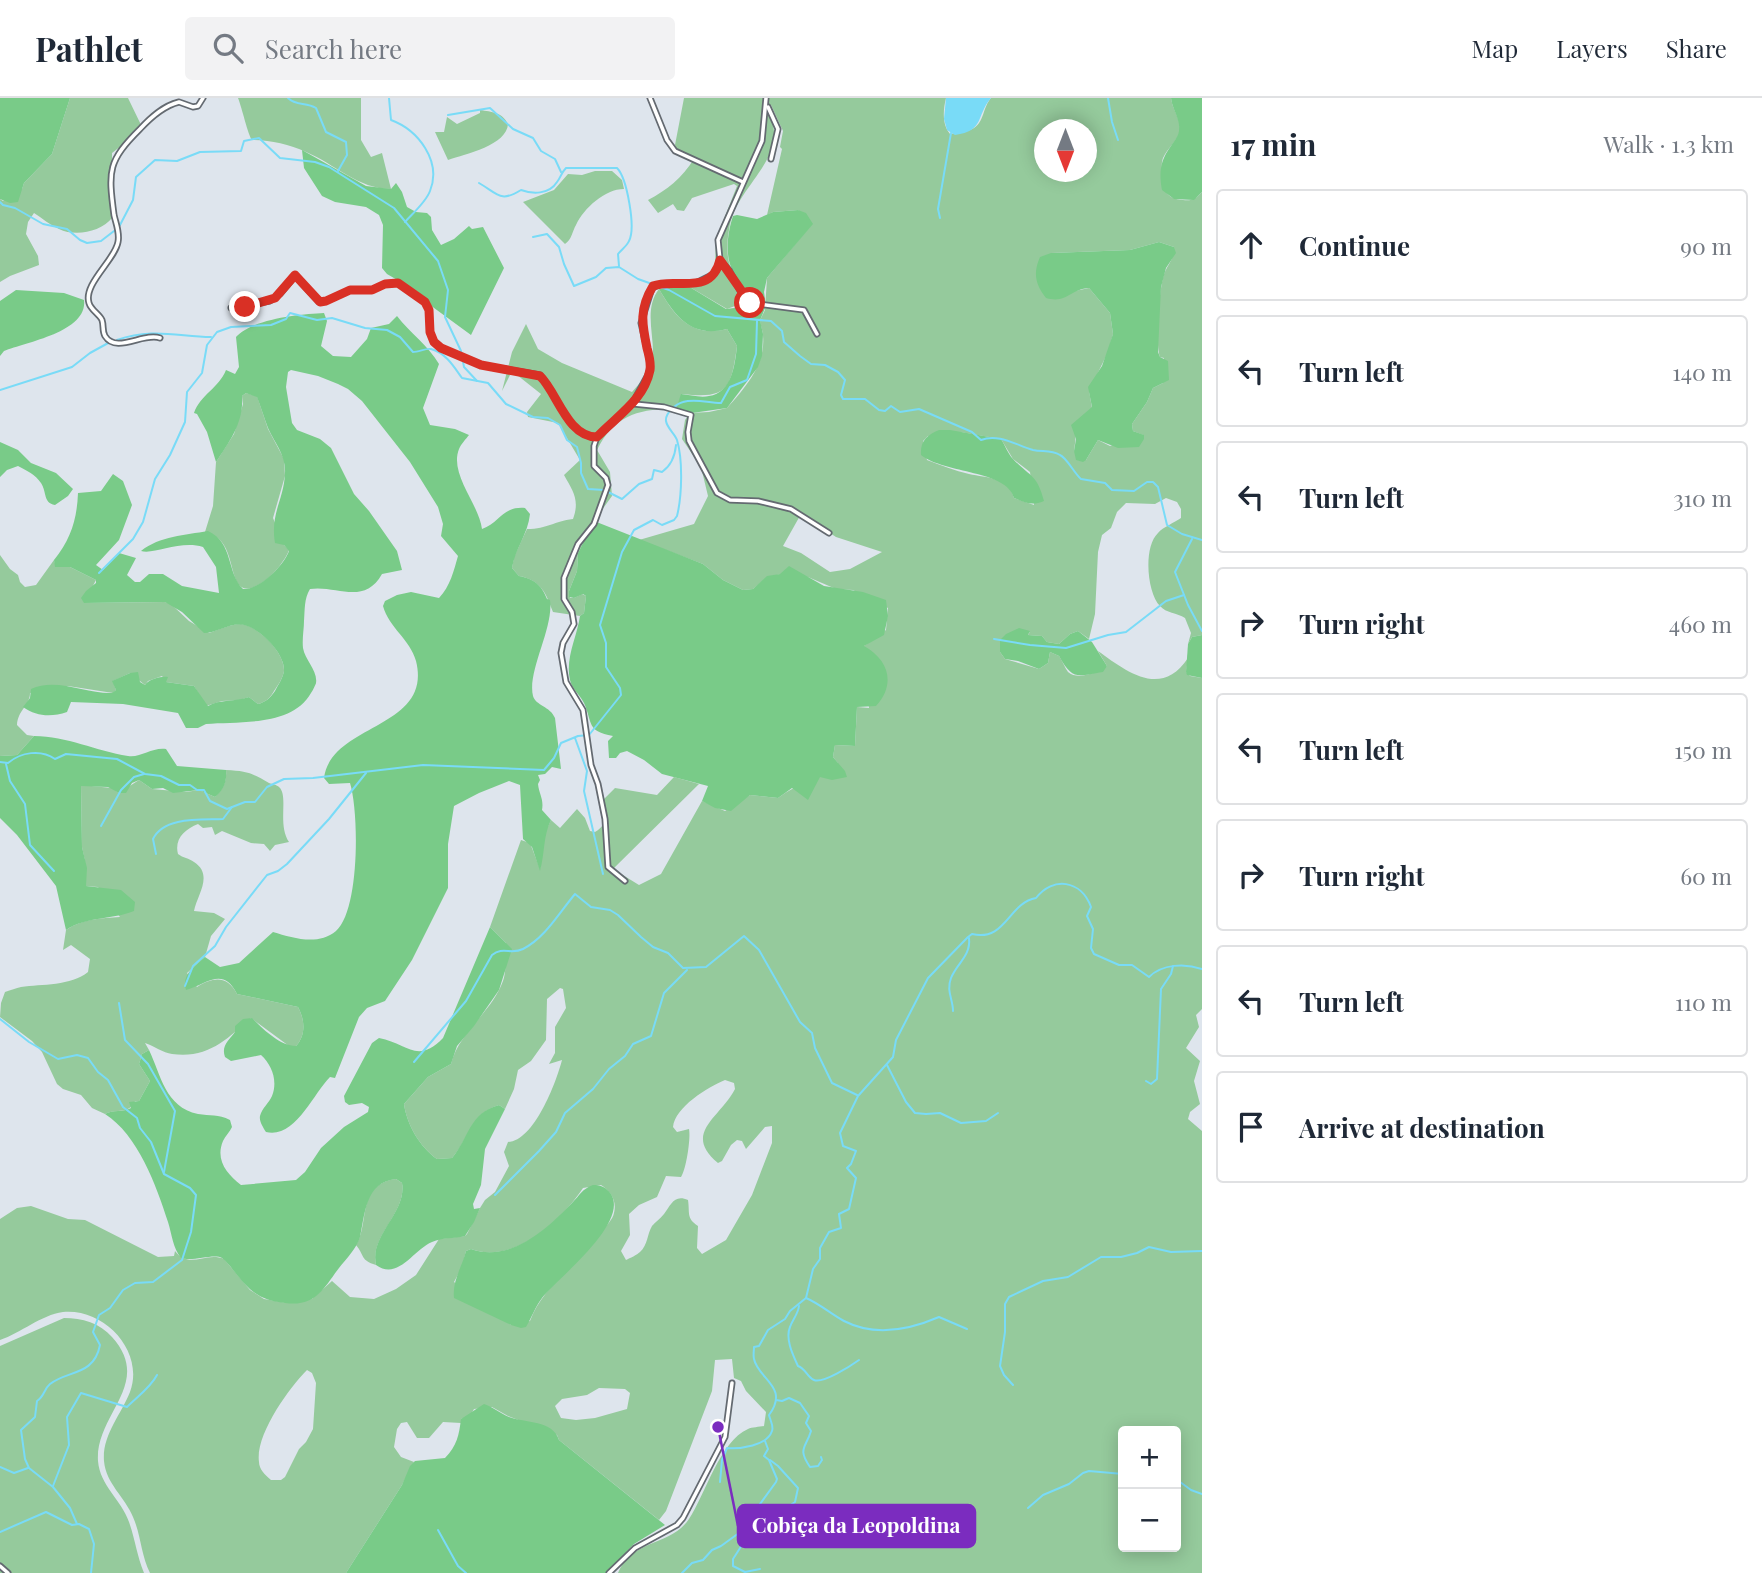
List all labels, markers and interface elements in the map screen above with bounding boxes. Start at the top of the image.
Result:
search box [185,17,675,80]
text: Pathlet [35,26,143,70]
icon: search [209,29,247,67]
text: Search here [265,31,402,66]
text: Map [1472,32,1518,64]
text: Layers [1556,32,1628,64]
text: Share [1666,32,1727,64]
north arrow [1034,119,1097,182]
text: 17 min [1230,124,1317,164]
text: Walk · 1.3 km [1604,128,1734,159]
icon: ahead [1232,226,1270,264]
text: Continue [1299,228,1410,263]
text: 90 m [1680,230,1732,261]
route start [734,287,765,318]
route end [229,291,260,322]
icon: left [1232,352,1270,390]
text: Turn left [1299,354,1404,389]
text: 140 m [1672,356,1732,387]
icon: left [1232,478,1270,516]
text: Turn left [1299,480,1404,515]
text: 310 m [1673,482,1732,513]
icon: right [1232,604,1270,642]
text: Turn right [1299,606,1425,641]
text: 460 m [1669,608,1732,639]
icon: left [1232,730,1270,768]
text: Turn left [1299,732,1404,767]
text: 150 m [1674,734,1732,765]
icon: right [1232,856,1270,894]
text: Turn right [1299,858,1425,893]
text: 60 m [1680,860,1732,891]
icon: left [1232,982,1270,1020]
text: Turn left [1299,984,1404,1019]
text: 110 m [1675,986,1732,1017]
icon: arrive [1232,1108,1270,1146]
text: Arrive at destination [1299,1110,1545,1145]
map controls [1118,1426,1181,1552]
button: + [1118,1426,1181,1489]
button: − [1118,1489,1181,1552]
callout: Cobiça da Leopoldina [738,1505,975,1547]
text: Cobiça da Leopoldina [752,1510,960,1538]

